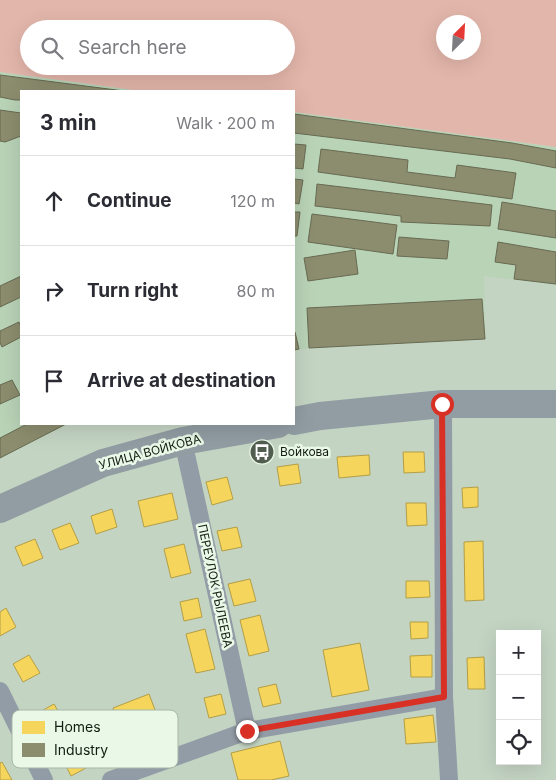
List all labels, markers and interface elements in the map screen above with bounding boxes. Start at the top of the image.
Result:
north arrow [436,15,481,60]
search box [20,20,295,75]
icon: search [38,34,66,62]
text: Search here [78,36,187,59]
text: 3 min [40,110,96,135]
text: Walk · 200 m [176,113,275,133]
icon: ahead [40,187,68,215]
text: Continue [87,189,172,212]
text: 120 m [230,191,275,211]
icon: right [40,277,68,305]
text: Turn right [87,279,178,302]
text: 80 m [236,281,275,301]
icon: arrive [40,367,68,395]
text: Arrive at destination [87,369,276,392]
route start [431,393,454,416]
street label: УЛИЦА ВОЙКОВА [97,431,202,472]
bus stop icon: Войкова [249,439,275,465]
place label: Войкова [280,444,329,459]
street label: ПЕРЕУЛОК РЫЛЕЕВА [195,523,236,649]
map controls [496,630,541,765]
button: + [496,630,541,675]
button: − [496,675,541,720]
legend [12,710,178,768]
text: Homes [54,718,101,735]
route end [236,720,259,743]
button: locate [496,720,541,765]
text: Industry [54,741,108,758]

